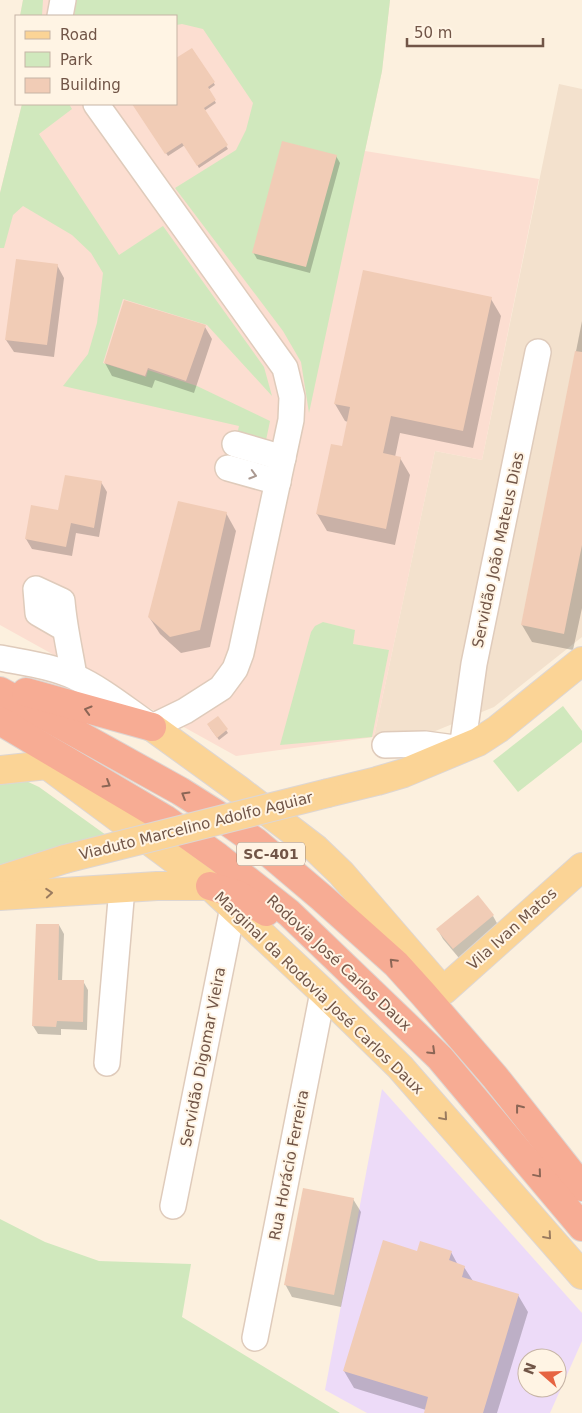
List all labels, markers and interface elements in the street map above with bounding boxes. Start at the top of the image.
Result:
legend [15,15,178,105]
scale bar [407,15,543,47]
text: 50 m [414,24,452,42]
text: Road [60,26,98,44]
text: Park [60,51,93,69]
text: Building [60,76,121,94]
street label: Servidão João Mateus Dias [468,450,528,649]
one-way arrow [248,469,257,479]
one-way arrow [85,706,93,716]
one-way arrow [101,778,110,788]
street label: Viaduto Marcelino Adolfo Aguiar [77,788,316,864]
one-way arrow [182,792,191,801]
road number: SC-401 [237,842,305,866]
street label: Vila Ivan Matos [464,884,561,974]
one-way arrow [45,887,53,898]
street label: Marginal da Rodovia José Carlos Daux [211,888,427,1098]
street label: Rodovia José Carlos Daux [263,891,415,1035]
one-way arrow [390,959,399,968]
street label: Servidão Digomar Vieira [177,966,229,1148]
one-way arrow [426,1045,435,1054]
street label: Rua Horácio Ferreira [266,1088,312,1242]
one-way arrow [517,1105,525,1114]
one-way arrow [438,1111,447,1120]
one-way arrow [532,1169,541,1178]
one-way arrow [543,1231,552,1240]
north arrow [517,1348,567,1398]
text: N [520,1360,539,1377]

